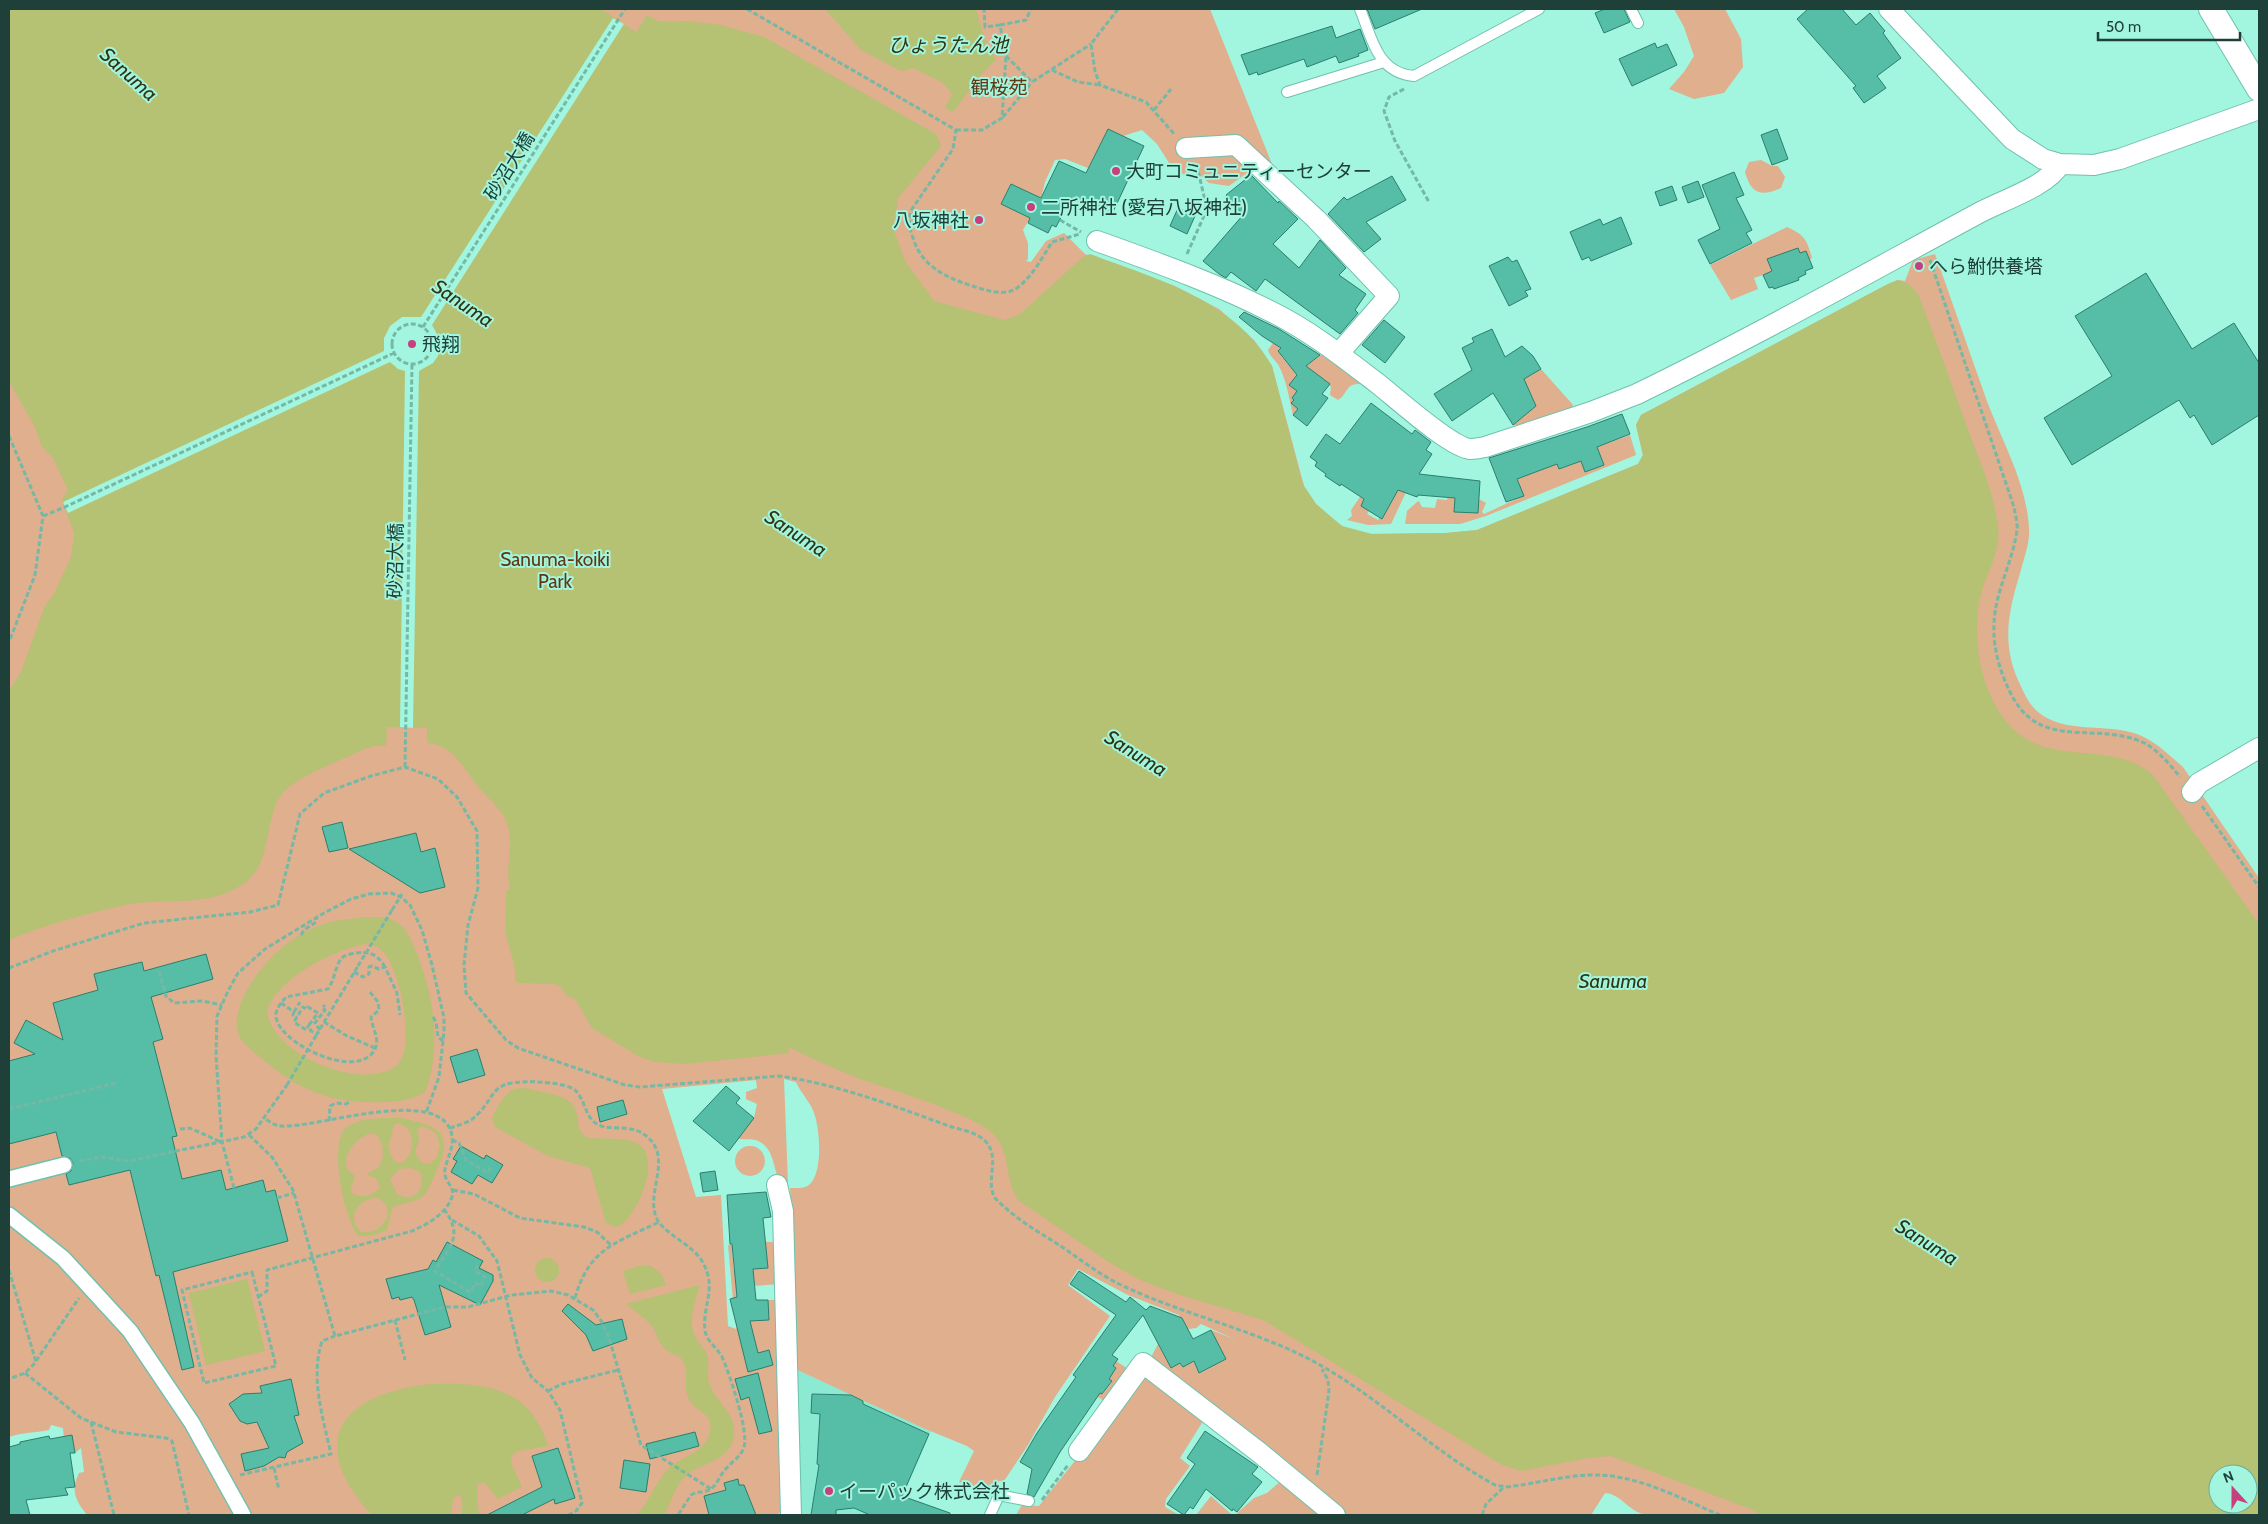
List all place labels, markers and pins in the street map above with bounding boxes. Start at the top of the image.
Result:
place label: 大町コミュニティーセンター [1126,160,1372,183]
marker: 大町コミュニティーセンター [1110,165,1122,177]
place label: 二所神社 (愛宕八坂神社) [1041,196,1247,219]
marker: 二所神社 (愛宕八坂神社) [1025,201,1037,213]
place label: 八坂神社 [893,209,969,232]
marker: 八坂神社 [973,214,985,226]
place label: へら鮒供養塔 [1929,255,2043,278]
marker: へら鮒供養塔 [1913,260,1925,272]
place label: 飛翔 [422,333,460,356]
marker: 飛翔 [406,338,418,350]
place label: イーパック株式会社 [839,1480,1010,1503]
marker: イーパック株式会社 [823,1485,835,1497]

